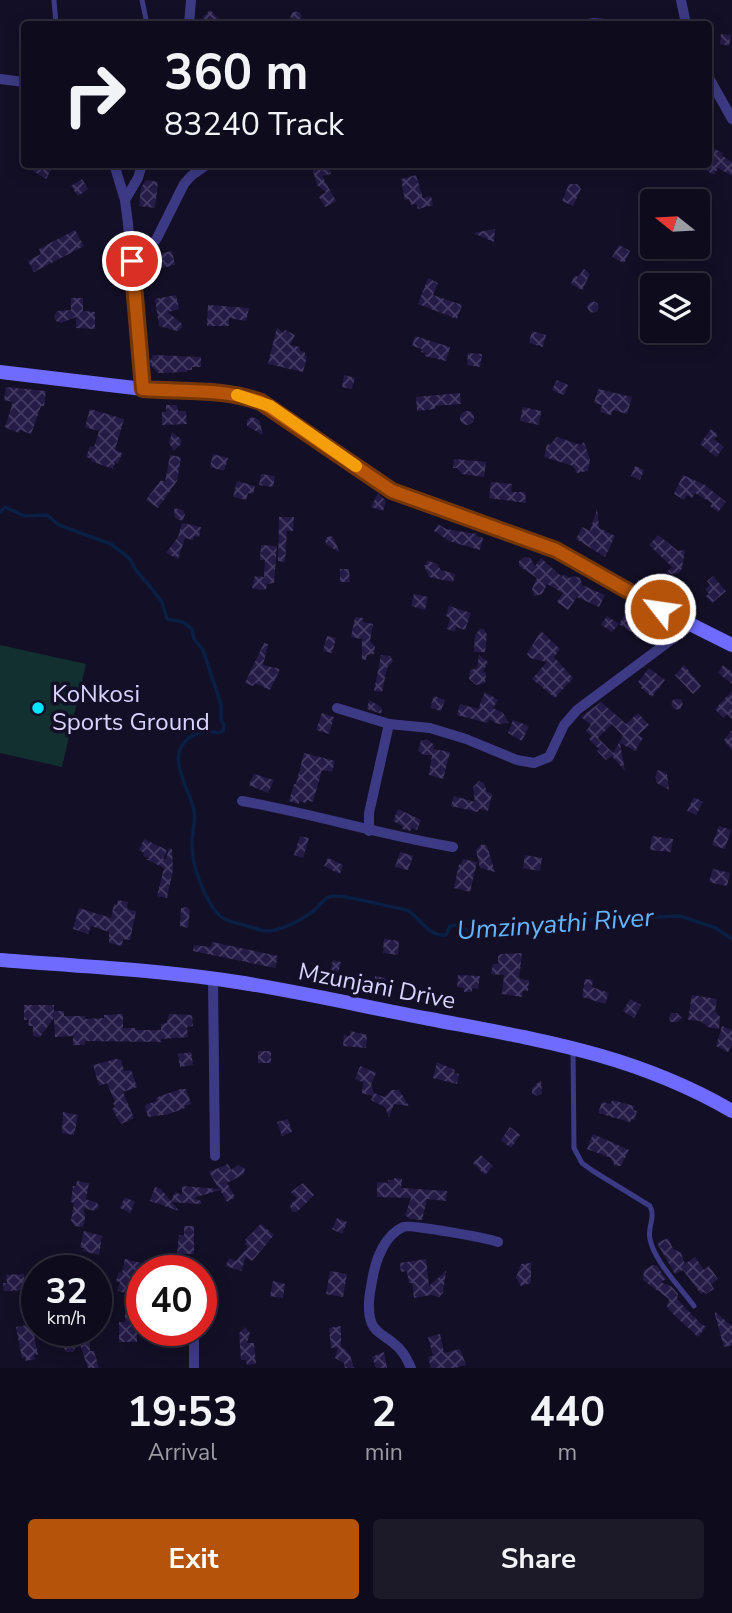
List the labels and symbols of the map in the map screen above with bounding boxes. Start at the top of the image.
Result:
north arrow [640,189,710,259]
pin [102,231,162,291]
position arrow [623,572,697,646]
place label: KoNkosi Sports Ground [52,678,210,738]
marker: KoNkosi Sports Ground [30,700,46,716]
water label: Umzinyathi River [455,900,655,948]
street label: Mzunjani Drive [296,955,458,1017]
speed limit sign: 40 [126,1255,217,1346]

